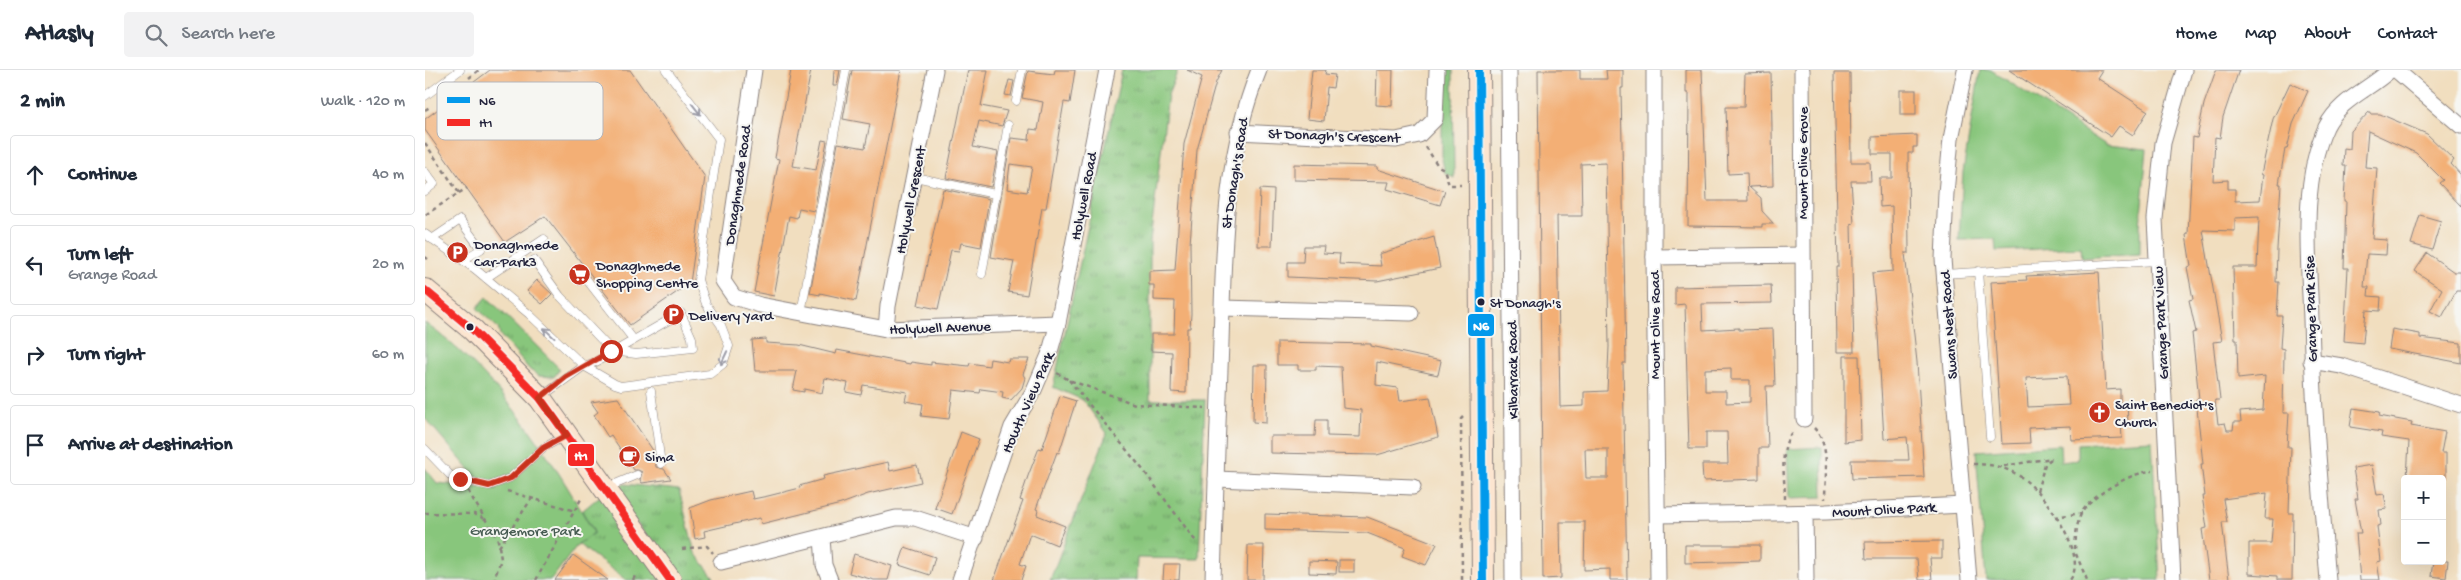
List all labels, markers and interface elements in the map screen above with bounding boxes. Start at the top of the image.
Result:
search box [124,12,474,57]
text: Atlasly [25,20,94,49]
icon: search [142,21,170,49]
text: Search here [182,23,275,46]
text: Home [2175,24,2217,45]
text: Map [2245,24,2276,45]
text: About [2304,24,2350,45]
text: Contact [2378,24,2436,45]
legend [437,82,603,140]
text: 2 min [20,90,65,115]
text: Walk · 120 m [321,93,405,112]
text: N6 [479,94,496,111]
one-way arrow [690,102,701,115]
street label: Mount Olive Grove [1795,107,1813,219]
street label: St Donagh's Road [1218,115,1254,230]
text: H1 [479,116,493,133]
street label: Donaghmede Road [722,123,756,247]
street label: St Donagh's Crescent [1268,126,1402,148]
street label: Holywell Crescent [893,143,932,256]
street label: Holywell Road [1068,150,1103,242]
icon: ahead [21,161,49,189]
text: Continue [68,164,137,187]
text: 40 m [372,166,404,185]
place label: Donaghmede Car-Park3 [473,237,559,272]
parking icon: Donaghmede Car-Park3 [446,241,470,265]
text: Turn left [68,244,132,267]
icon: left [21,251,49,279]
street label: Grange Park Rise [2301,255,2323,363]
text: 20 m [372,256,404,275]
place label: Donaghmede Shopping Centre [595,258,698,293]
supermarket icon: Donaghmede Shopping Centre [568,262,592,286]
street label: Grange Park View [2150,266,2174,380]
text: Grange Road [68,267,156,286]
street label: Swans Nest Road [1937,269,1963,380]
street label: Mount Olive Road [1647,270,1665,379]
place label: St Donagh's [1490,296,1561,313]
marker: St Donagh's [1476,297,1486,307]
parking icon: Delivery Yard [661,303,685,327]
place label: Delivery Yard [688,308,774,326]
line badge: N6 [1467,313,1495,337]
street label: Holywell Avenue [889,318,991,340]
text: N6 [1473,319,1490,336]
street label: Kilbarrack Road [1504,320,1524,419]
unlabelled marker [465,322,475,332]
one-way arrow [543,327,555,339]
route start [600,340,623,363]
icon: right [21,341,49,369]
text: Turn right [68,344,144,367]
text: 60 m [372,346,404,365]
street label: Howth View Park [998,348,1060,456]
one-way arrow [718,350,728,365]
place label: Saint Benedict's Church [2115,397,2214,432]
church icon: Saint Benedict's Church [2087,401,2111,425]
icon: arrive [21,431,49,459]
text: Arrive at destination [68,434,232,457]
line badge: H1 [567,443,595,467]
cafe icon: Sima [617,444,641,468]
text: H1 [574,449,588,466]
place label: Sima [645,449,675,467]
route end [449,468,472,491]
map controls [2401,475,2446,565]
button: + [2401,475,2446,520]
street label: Mount Olive Park [1832,499,1938,523]
button: − [2401,520,2446,565]
park label: Grangemore Park [470,523,581,541]

